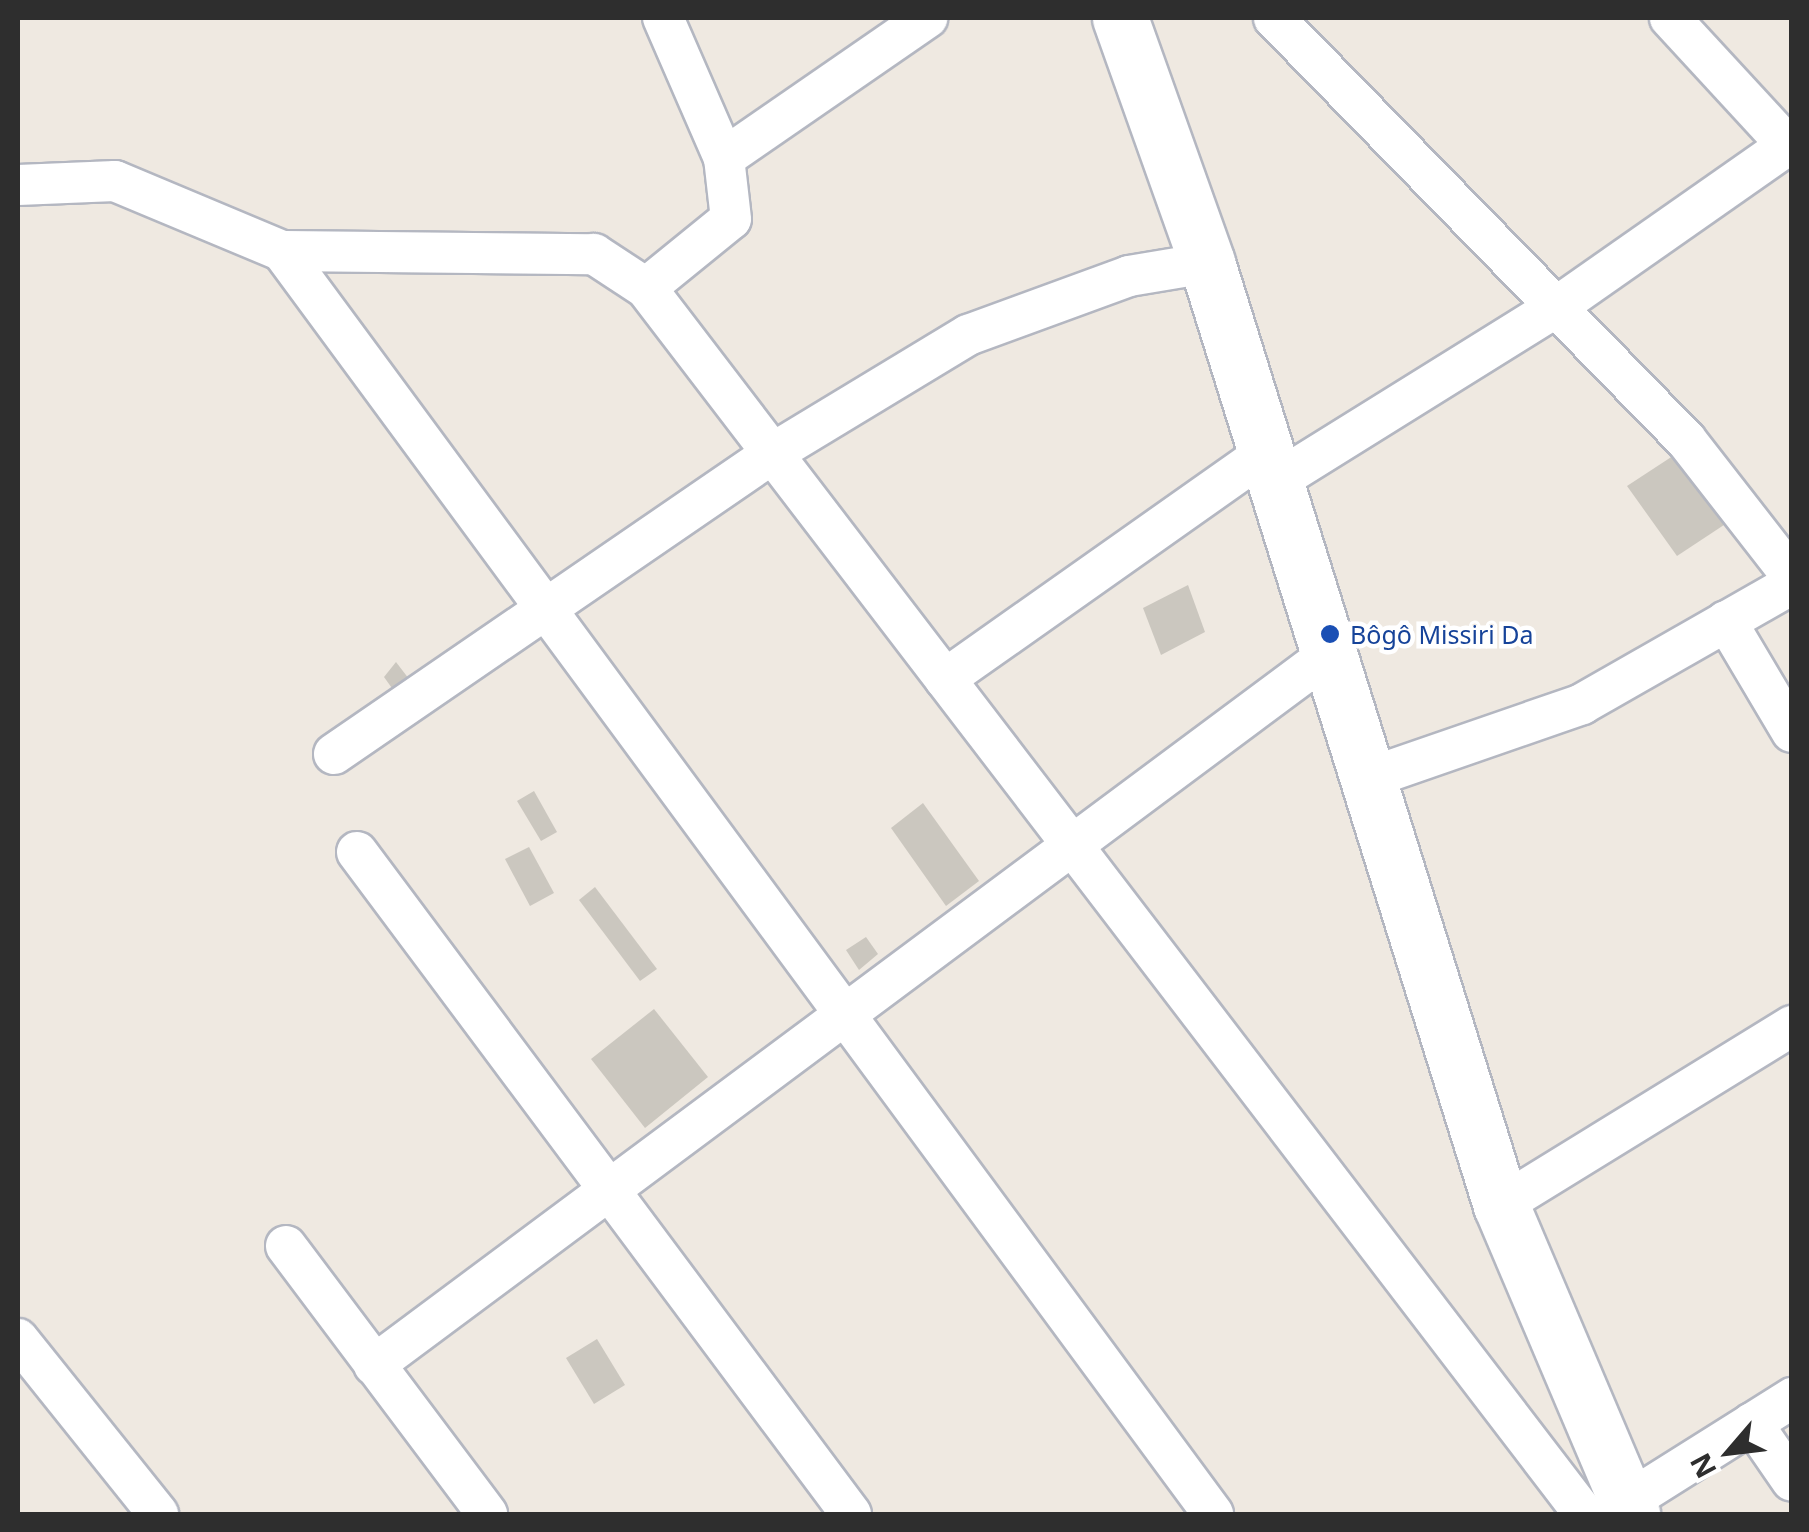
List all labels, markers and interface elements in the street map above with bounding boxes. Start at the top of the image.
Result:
place label: Bôgô Missiri Da [1350,619,1533,649]
marker: Bôgô Missiri Da [1319,623,1341,645]
north arrow [1679,1402,1779,1502]
text: N [1680,1447,1725,1485]

